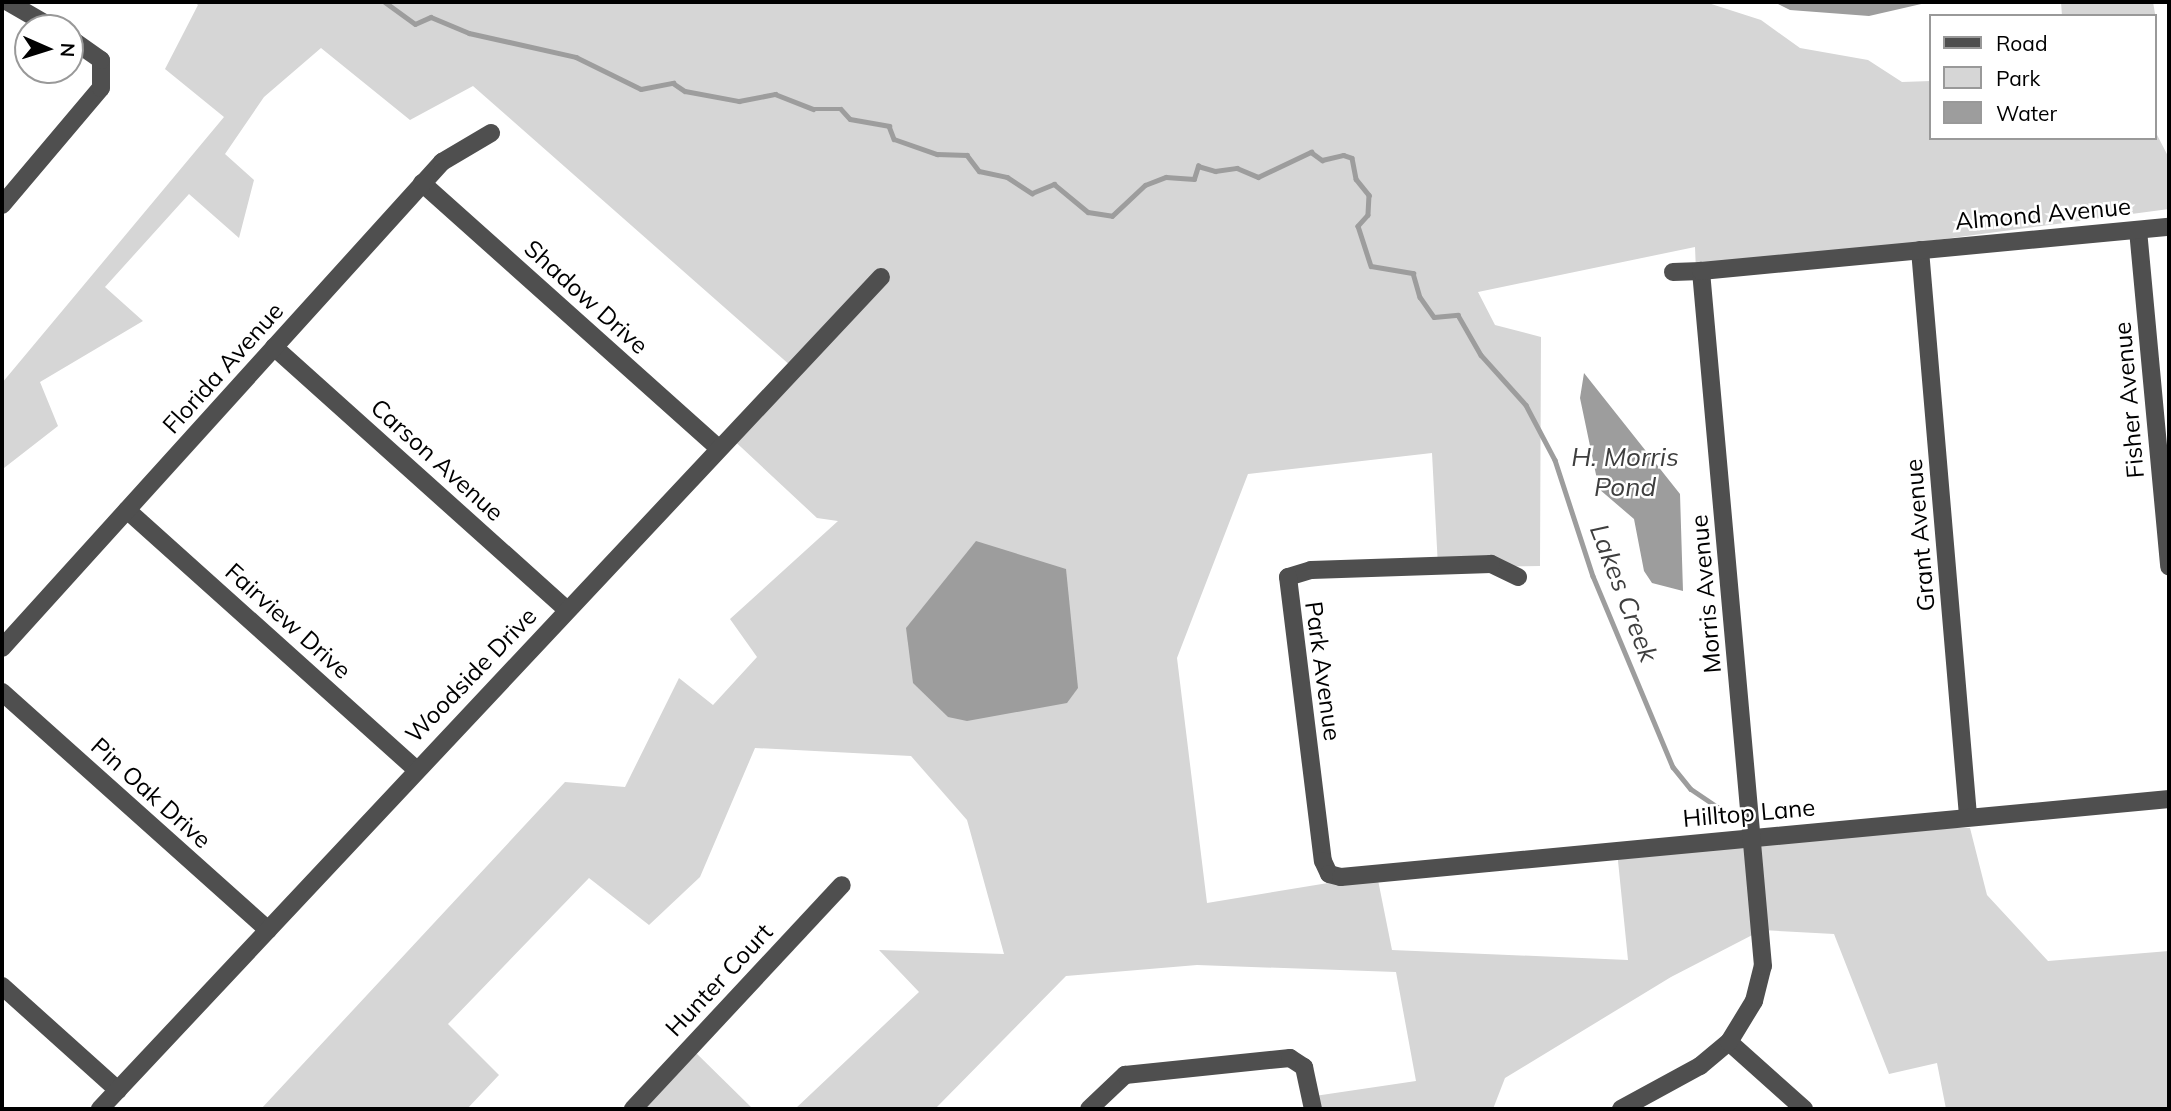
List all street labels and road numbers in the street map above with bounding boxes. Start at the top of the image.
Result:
street label: Almond Avenue [1954,192,2132,236]
street label: Shadow Drive [518,234,654,360]
street label: Florida Avenue [157,297,289,439]
street label: Fisher Avenue [2108,321,2150,479]
street label: Carson Avenue [365,393,509,527]
street label: Grant Avenue [1899,458,1941,612]
street label: Morris Avenue [1685,513,1727,675]
street label: Fairview Drive [219,557,357,685]
street label: Park Avenue [1299,599,1347,743]
street label: Woodside Drive [399,602,543,748]
street label: Pin Oak Drive [85,732,217,854]
street label: Hilltop Lane [1682,793,1816,833]
street label: Hunter Court [660,918,778,1042]

